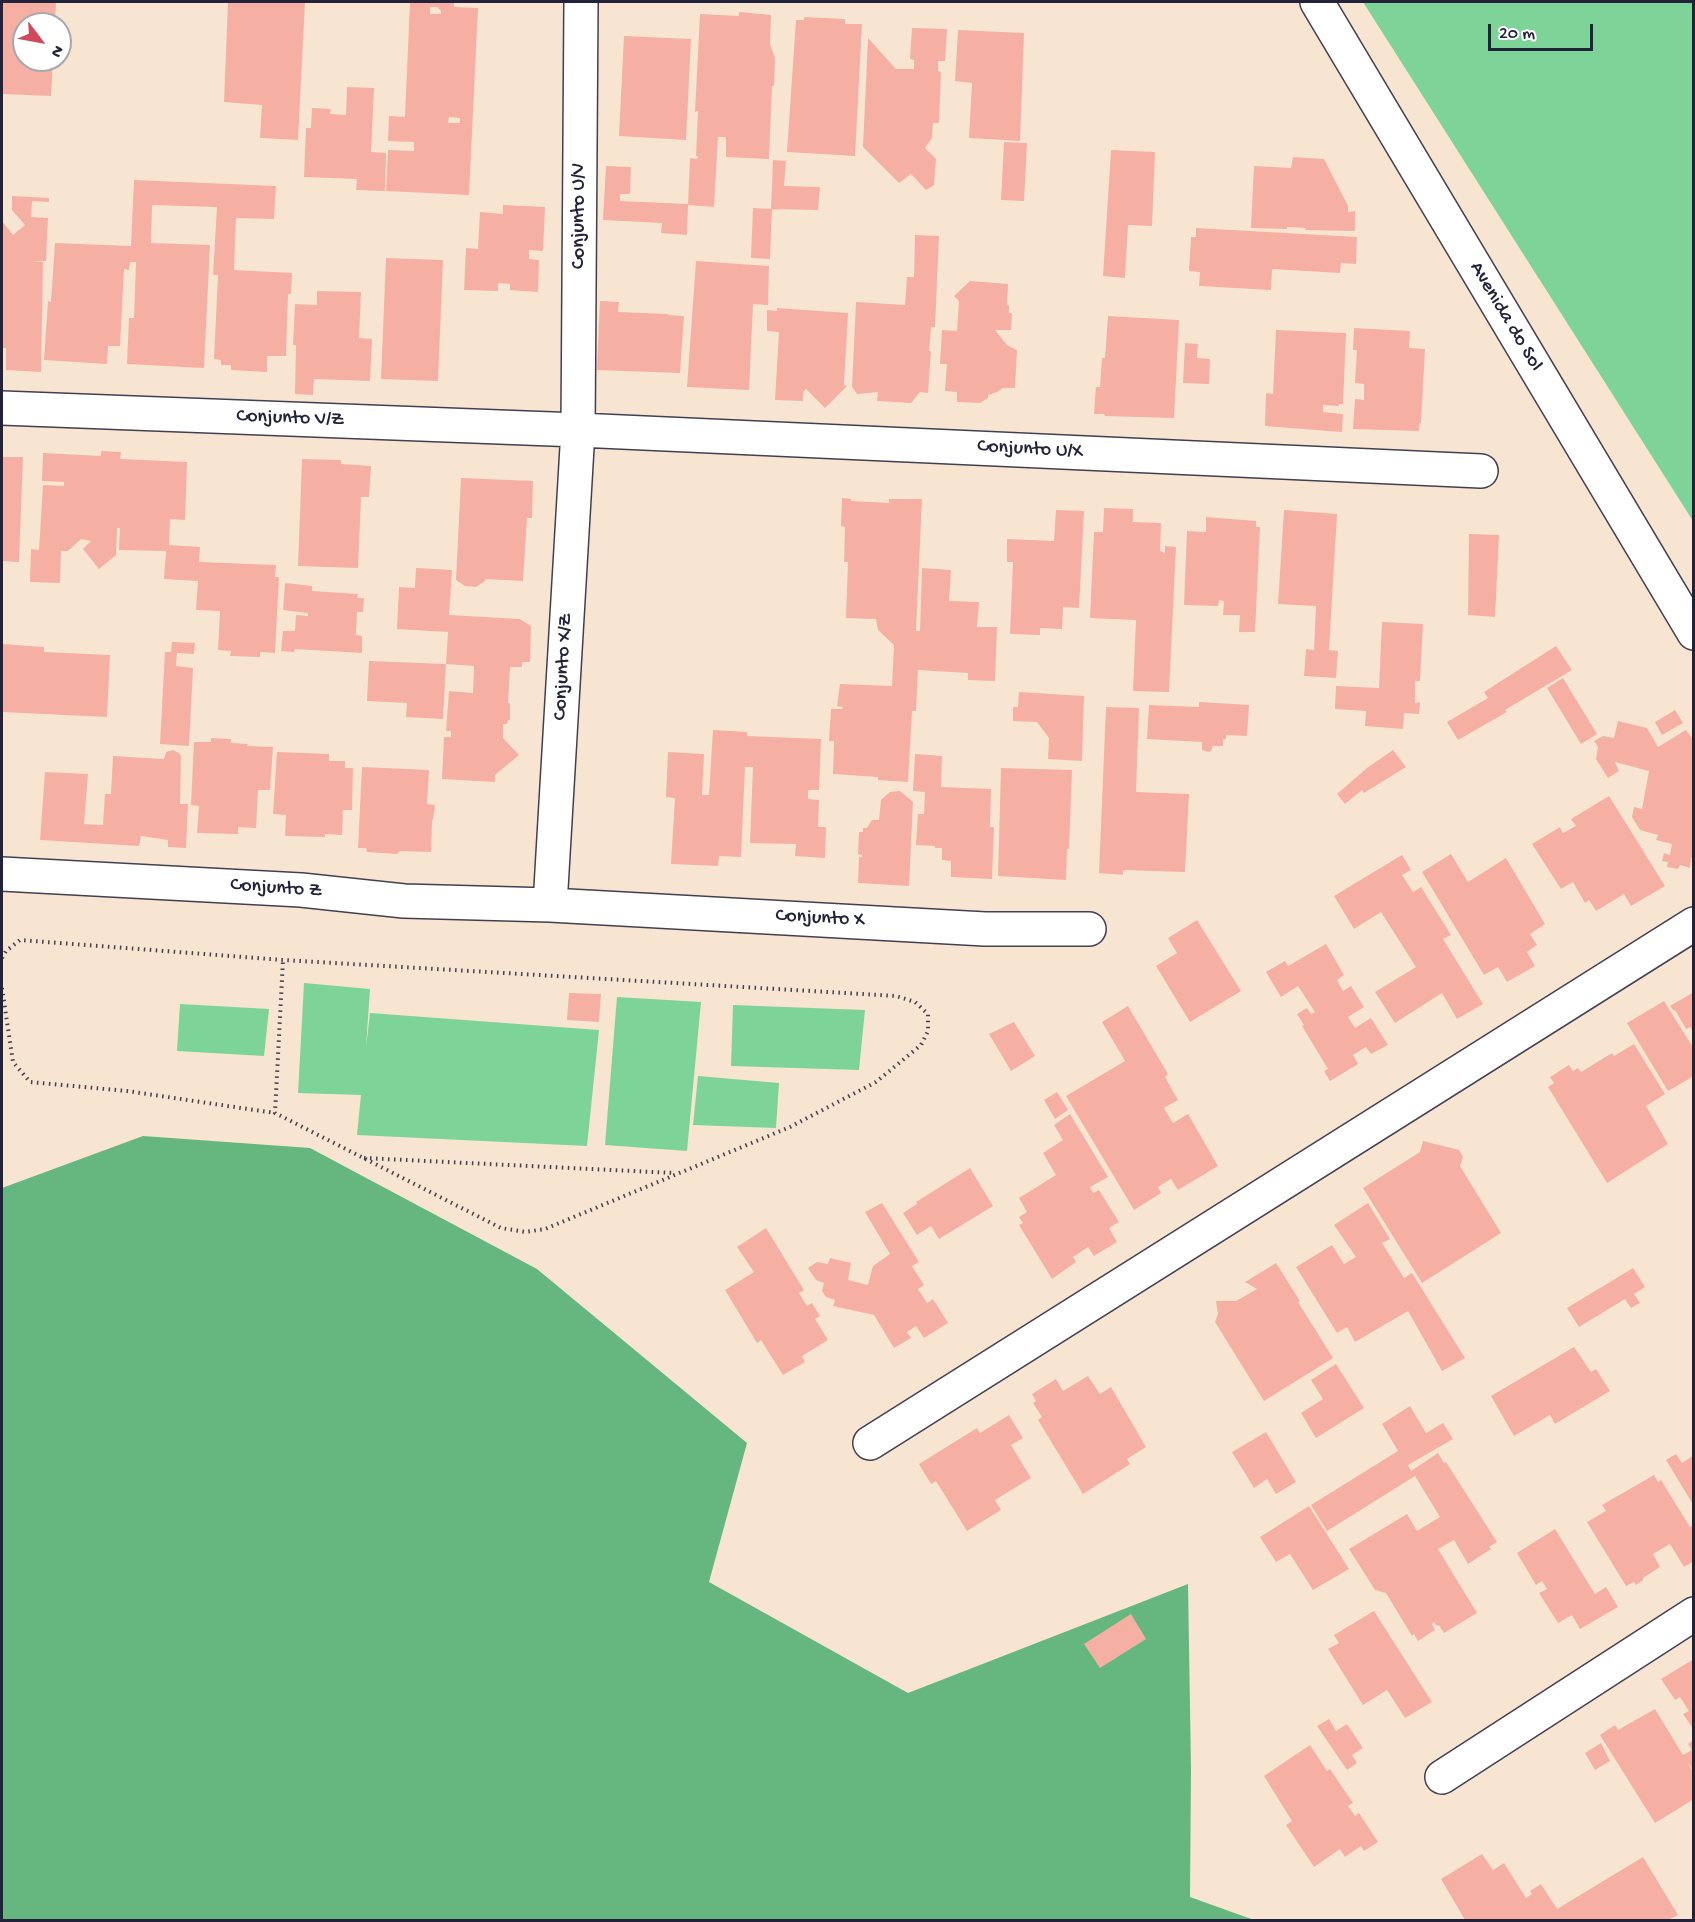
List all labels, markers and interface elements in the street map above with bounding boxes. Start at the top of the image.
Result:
north arrow [12,12,72,72]
scale bar [1491,12,1596,50]
text: 20 m [1499,24,1535,45]
text: N [45,41,67,60]
street label: Conjunto U/V [568,163,592,269]
street label: Avenida do Sol [1463,258,1547,376]
street label: Conjunto V/Z [236,405,344,433]
street label: Conjunto U/X [977,435,1083,465]
street label: Conjunto X/Z [549,613,579,721]
street label: Conjunto Z [229,874,323,904]
street label: Conjunto X [775,905,865,933]

